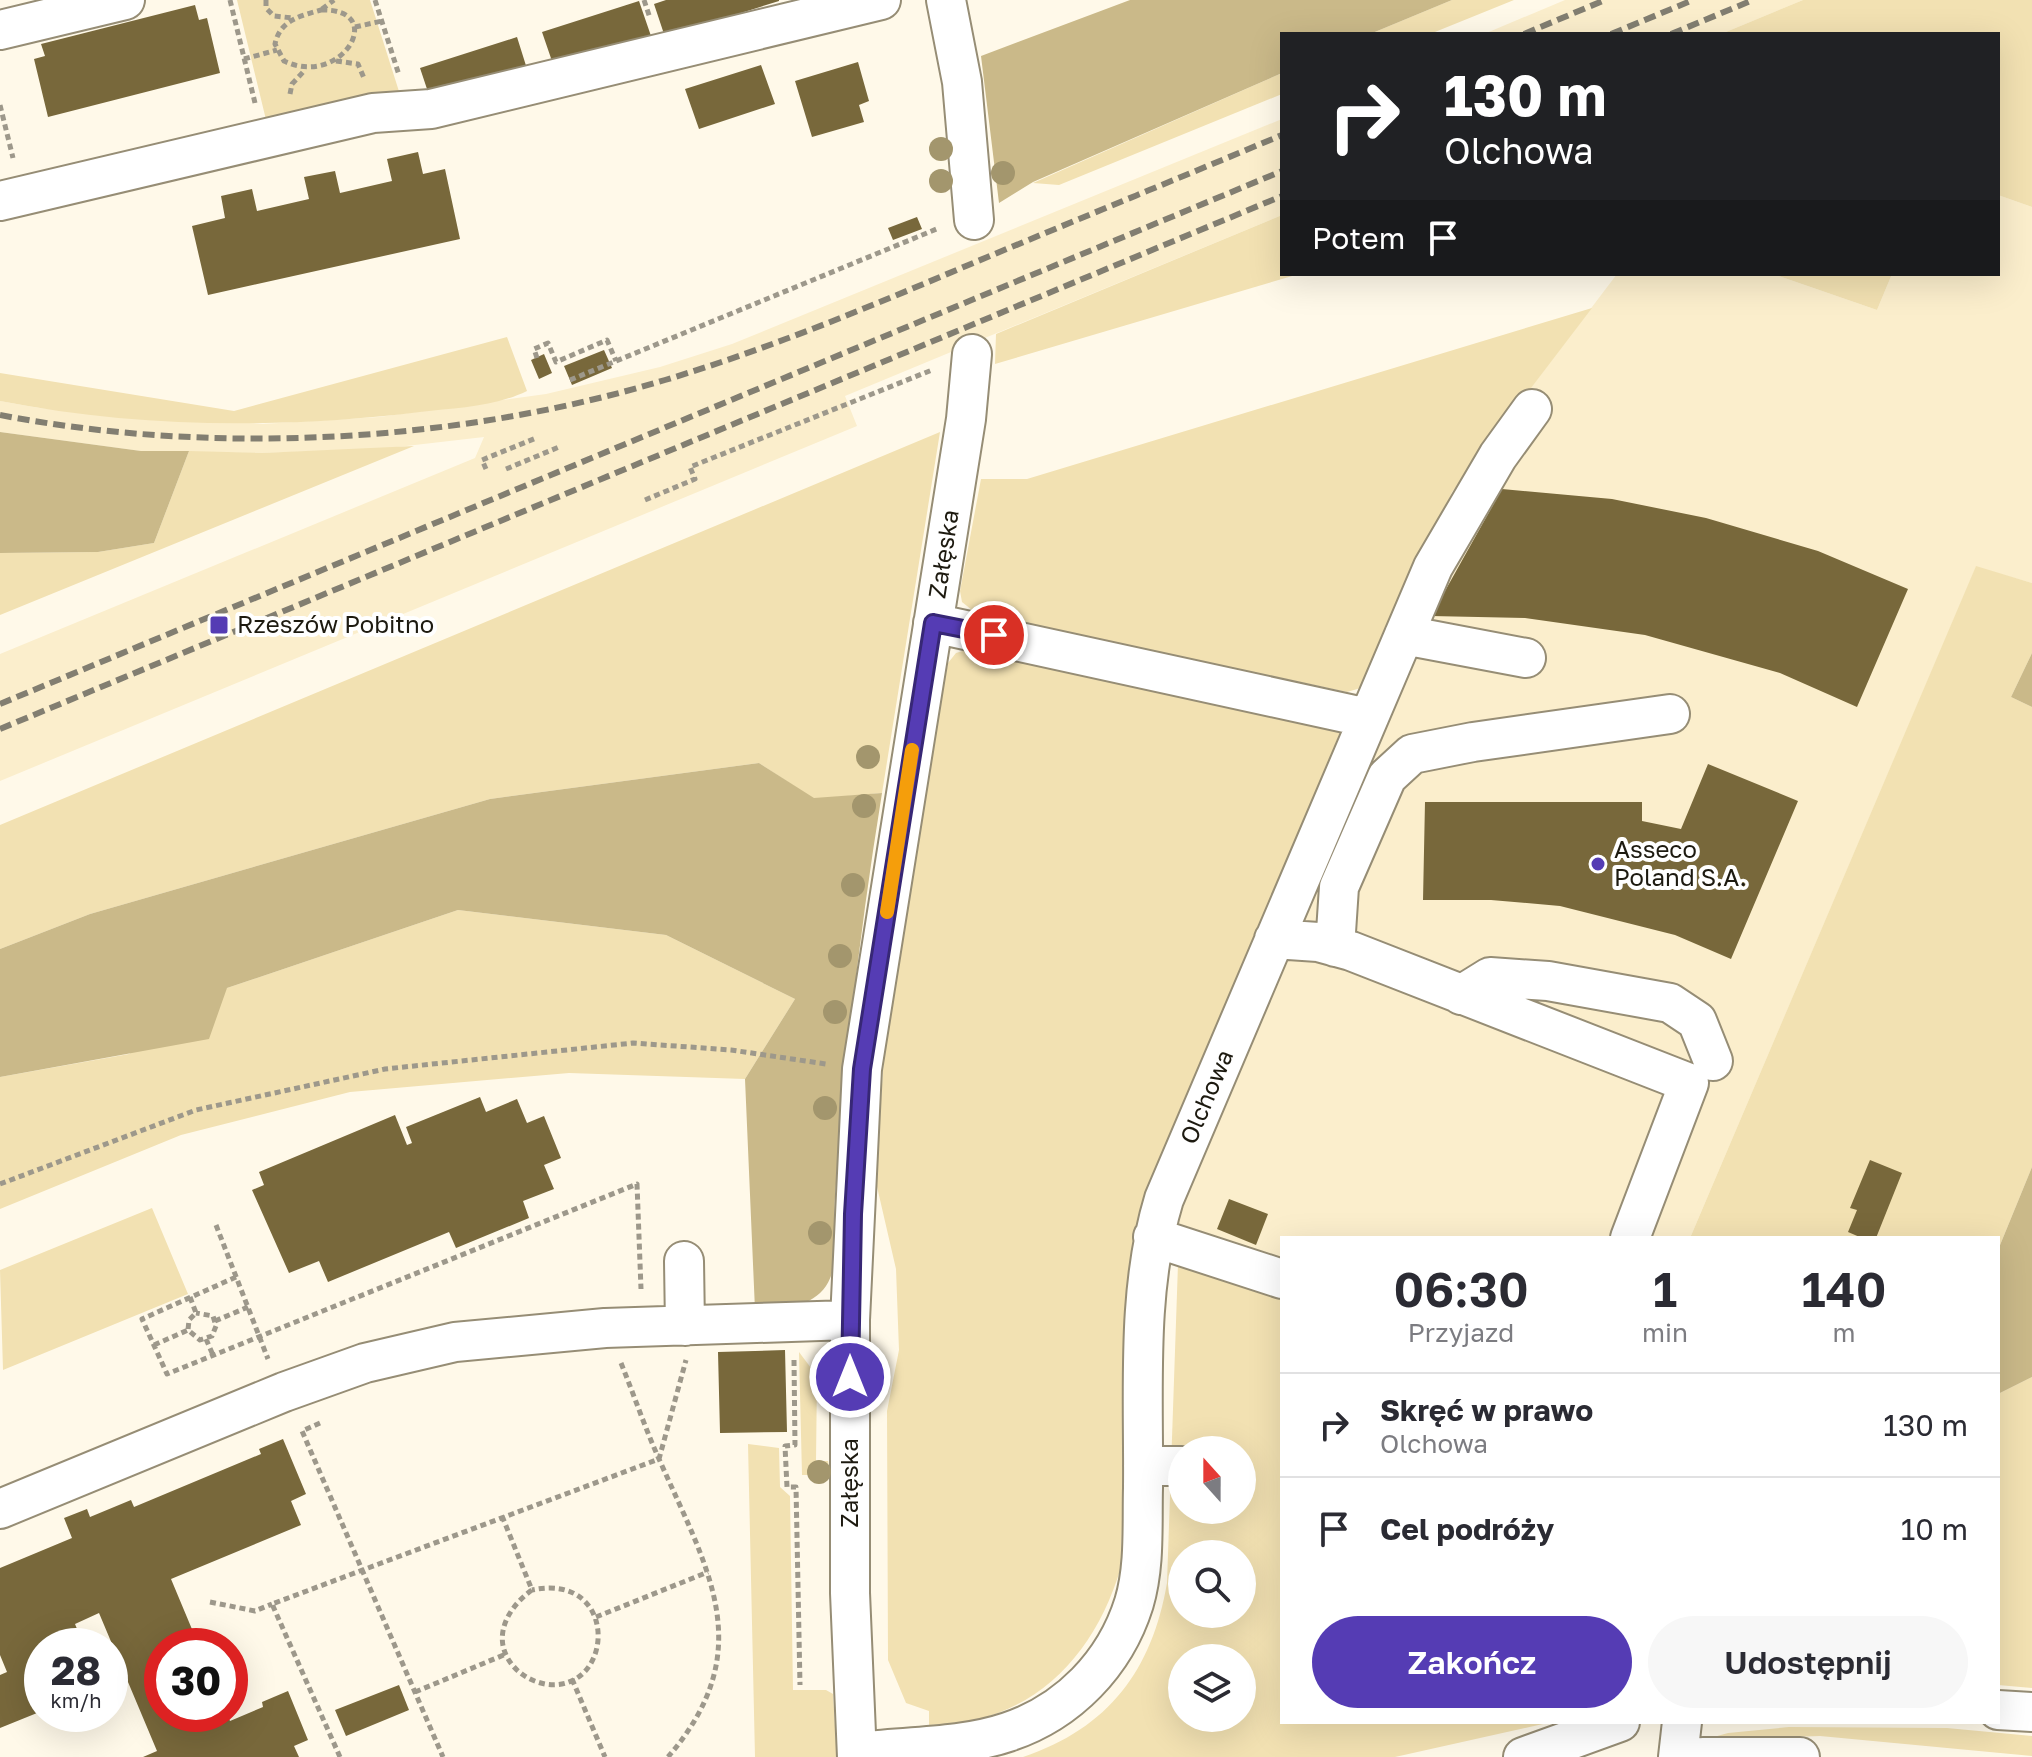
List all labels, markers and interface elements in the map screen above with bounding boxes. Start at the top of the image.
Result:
text: 130 m [1444,61,1606,128]
icon: right [1312,64,1416,168]
text: Olchowa [1444,129,1594,172]
icon: arrive [1421,216,1465,260]
text: Potem [1312,220,1405,256]
street label: Załęska [921,507,964,600]
pin [960,601,1028,669]
place label: Rzeszów Pobitno [237,609,434,638]
icon: arrive [972,613,1016,657]
marker: Rzeszów Pobitno [208,614,230,636]
place label: Asseco Poland S.A. [1614,834,1747,891]
marker: Asseco Poland S.A. [1589,855,1607,873]
street label: Olchowa [1173,1045,1238,1148]
text: 06:30 [1393,1260,1529,1318]
text: 1 [1653,1260,1677,1318]
text: 140 [1802,1260,1887,1318]
text: Przyjazd [1408,1317,1514,1348]
text: min [1642,1317,1688,1348]
text: m [1833,1317,1856,1348]
position arrow [808,1335,892,1419]
text: Skręć w prawo [1380,1392,1593,1428]
icon: right [1312,1403,1356,1447]
text: 130 m [1883,1407,1968,1443]
text: Olchowa [1380,1428,1488,1459]
north arrow [1168,1436,1256,1524]
map controls [1168,1436,1256,1732]
street label: Załęska [834,1438,863,1528]
icon: arrive [1312,1507,1356,1551]
text: Cel podróży [1380,1511,1554,1547]
text: 10 m [1901,1511,1968,1547]
button: search [1168,1540,1256,1628]
button: Zakończ [1312,1616,1632,1708]
button: Udostępnij [1648,1616,1968,1708]
speed limit sign: 30 [144,1628,248,1732]
button: layers [1168,1644,1256,1732]
text: 28 [51,1646,101,1694]
text: km/h [51,1688,101,1712]

